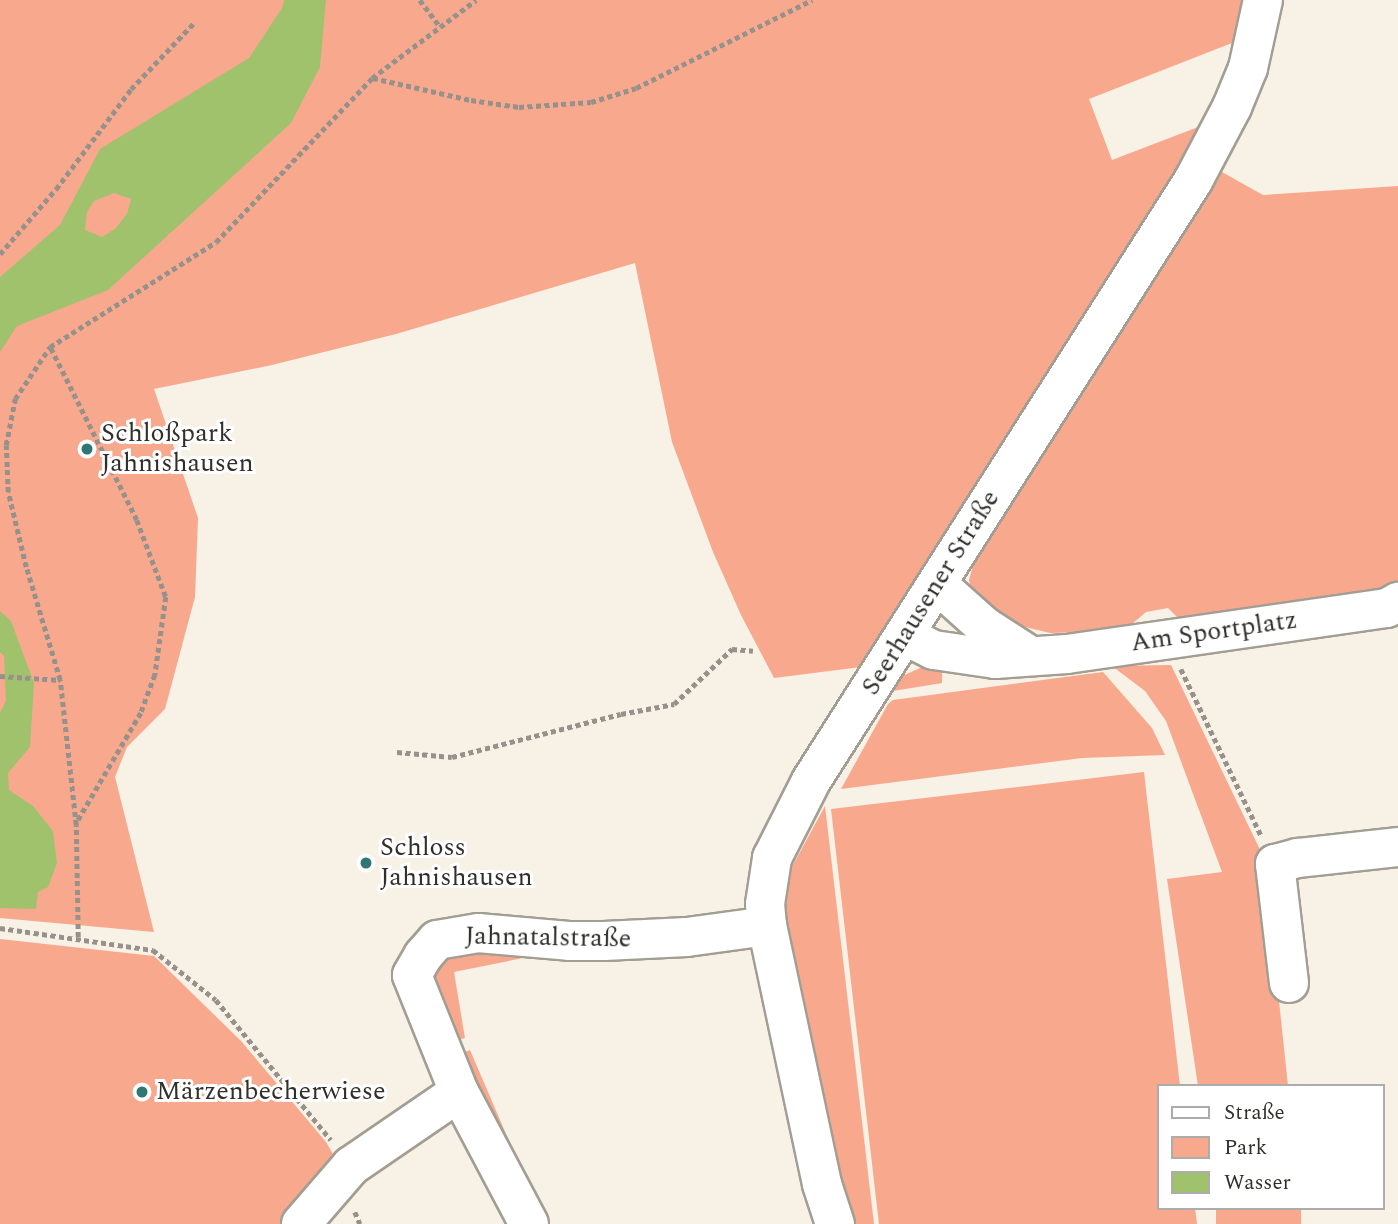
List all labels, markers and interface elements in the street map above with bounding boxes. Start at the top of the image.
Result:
place label: Schloßpark Jahnishausen [101,418,254,480]
marker: Schloßpark Jahnishausen [79,441,95,457]
street label: Seerhausener Straße [855,485,1007,701]
street label: Am Sportplatz [1129,605,1299,659]
place label: Schloss Jahnishausen [380,832,533,894]
marker: Schloss Jahnishausen [358,855,374,871]
street label: Jahnatalstraße [465,921,631,955]
place label: Märzenbecherwiese [156,1076,386,1108]
marker: Märzenbecherwiese [134,1084,150,1100]
legend [1156,1084,1384,1210]
text: Straße [1224,1097,1285,1129]
text: Park [1224,1132,1267,1164]
text: Wasser [1224,1167,1291,1199]

